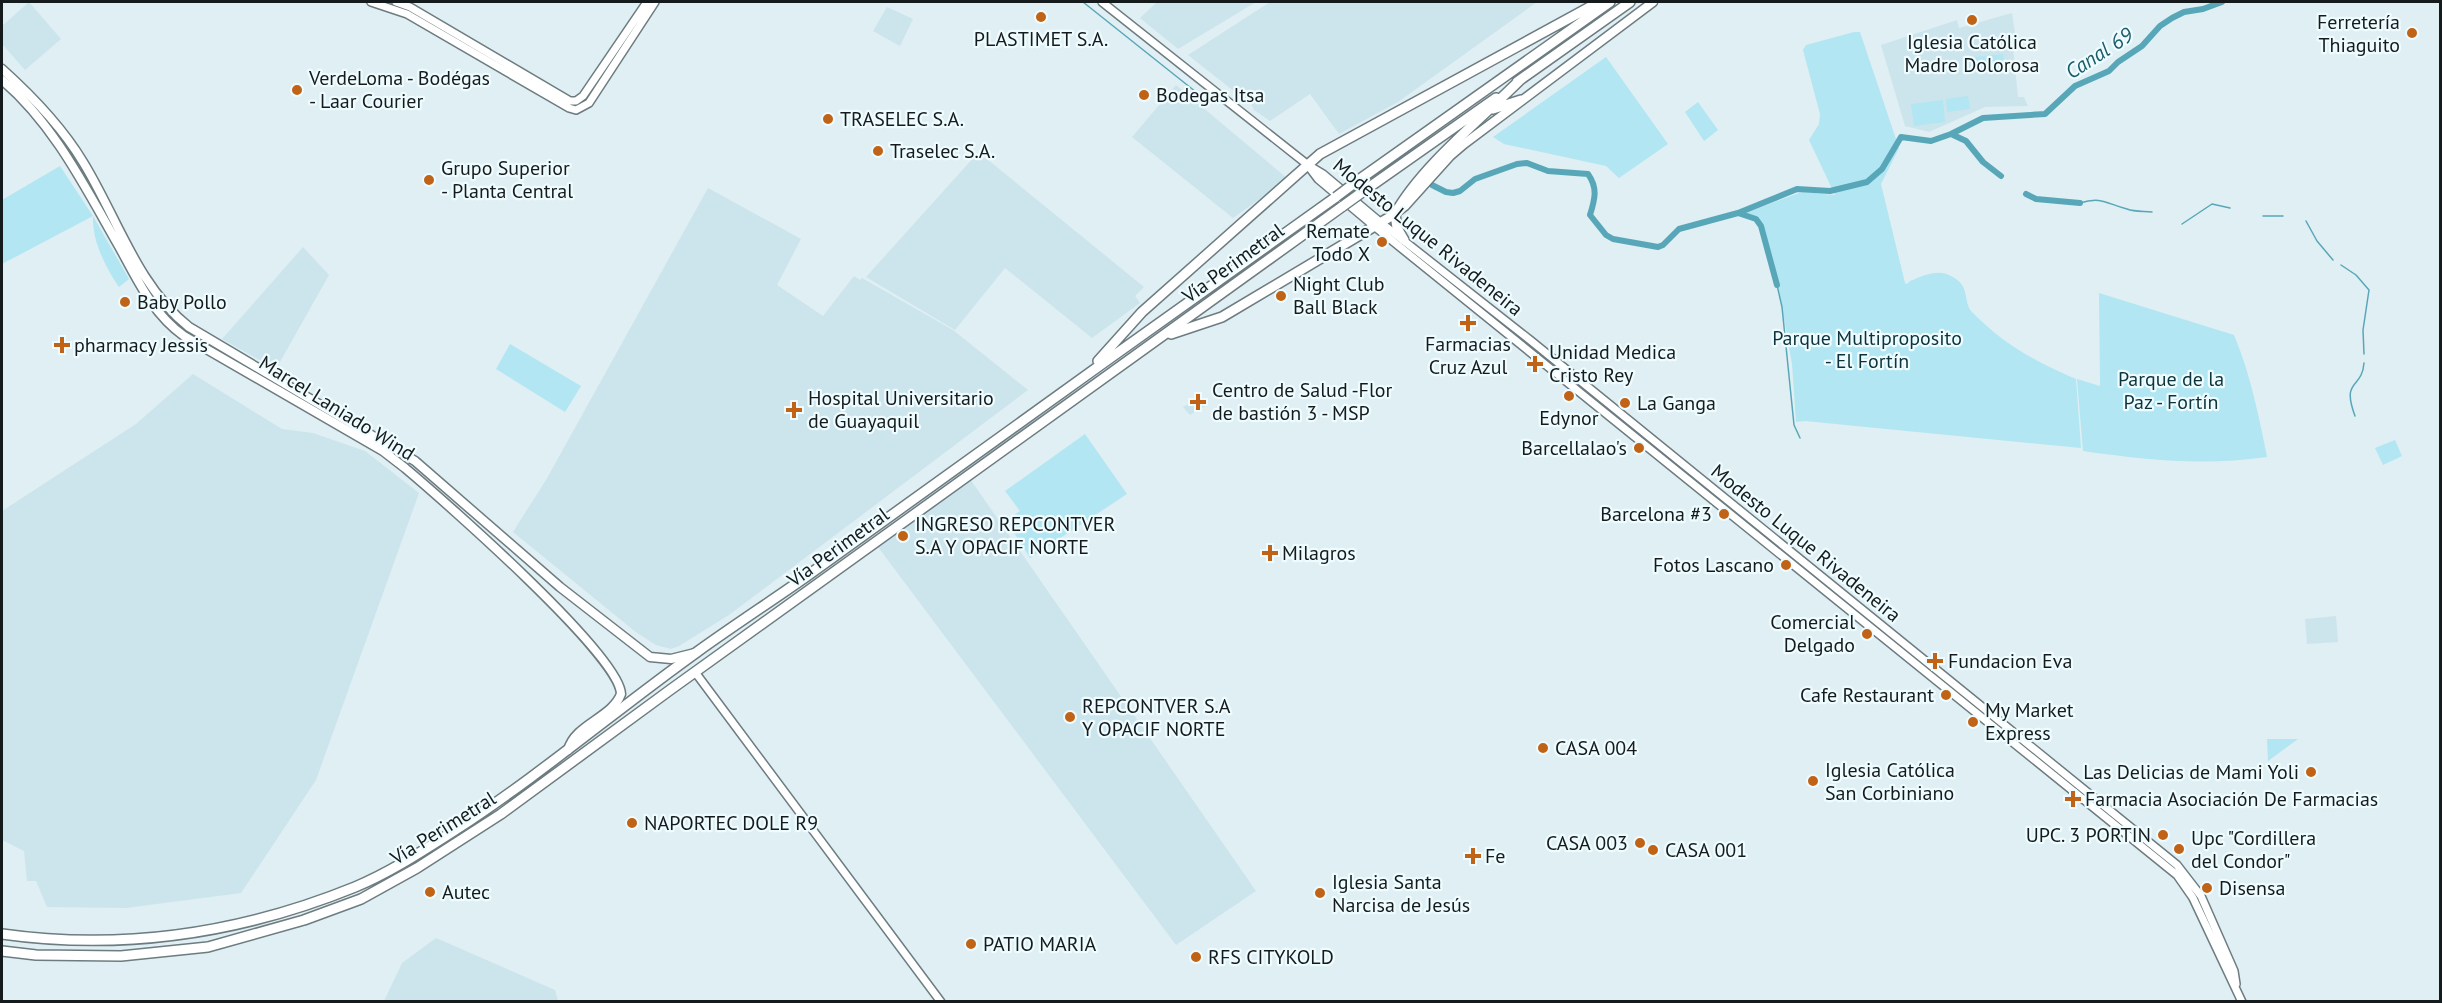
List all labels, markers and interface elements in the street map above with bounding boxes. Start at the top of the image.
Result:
place label: Ferretería Thiaguito [2317,9,2400,58]
marker: PLASTIMET S.A. [1034,10,1048,24]
marker: Iglesia Católica Madre Dolorosa [1965,13,1979,27]
water label: Canal 69 [2060,21,2139,85]
place label: PLASTIMET S.A. [974,26,1108,52]
marker: Ferretería Thiaguito [2405,26,2419,40]
place label: Iglesia Católica Madre Dolorosa [1904,29,2040,78]
place label: VerdeLoma - Bodégas - Laar Courier [308,65,490,114]
place label: Bodegas Itsa [1156,82,1264,108]
marker: VerdeLoma - Bodégas - Laar Courier [290,83,304,97]
marker: Bodegas Itsa [1137,88,1151,102]
place label: TRASELEC S.A. [840,106,964,132]
marker: TRASELEC S.A. [821,112,835,126]
place label: Traselec S.A. [890,138,995,164]
marker: Traselec S.A. [871,144,885,158]
street label: Modesto Luque Rivadeneira [1328,152,1528,322]
place label: Grupo Superior - Planta Central [441,155,573,204]
marker: Grupo Superior - Planta Central [422,173,436,187]
street label: Vía Perimetral [1176,217,1289,309]
place label: Remate Todo X [1306,218,1370,267]
marker: Remate Todo X [1375,235,1389,249]
place label: Night Club Ball Black [1293,271,1384,320]
place label: Baby Pollo [137,289,227,315]
marker: Night Club Ball Black [1274,289,1288,303]
marker: Baby Pollo [118,295,132,309]
marker: Farmacias Cruz Azul [1461,316,1475,330]
park label: Parque Multiproposito - El Fortín [1772,325,1962,374]
place label: Farmacias Cruz Azul [1425,331,1511,380]
place label: pharmacy Jessis [74,332,208,358]
marker: pharmacy Jessis [55,338,69,352]
place label: Unidad Medica Cristo Rey [1549,339,1676,388]
street label: Marcel Laniado Wind [254,350,420,466]
marker: Unidad Medica Cristo Rey [1526,355,1544,373]
park label: Parque de la Paz - Fortín [2118,366,2224,415]
place label: Centro de Salud -Flor de bastión 3 - MSP [1212,377,1392,426]
place label: Hospital Universitario de Guayaquil [808,385,994,434]
marker: Edynor [1562,389,1576,403]
place label: La Ganga [1637,390,1716,416]
marker: Centro de Salud -Flor de bastión 3 - MSP [1189,393,1207,411]
marker: La Ganga [1618,396,1632,410]
marker: Hospital Universitario de Guayaquil [785,401,803,419]
place label: Edynor [1539,405,1599,431]
place label: Barcellalao's [1521,435,1627,461]
marker: Barcellalao's [1632,441,1646,455]
street label: Modesto Luque Rivadeneira [1706,458,1906,628]
street label: Vía Perimetral [781,501,894,593]
place label: Barcelona #3 [1600,501,1712,527]
marker: Barcelona #3 [1717,507,1731,521]
place label: INGRESO REPCONTVER S.A Y OPACIF NORTE [915,511,1115,560]
marker: INGRESO REPCONTVER S.A Y OPACIF NORTE [896,529,910,543]
place label: Milagros [1282,540,1356,566]
marker: Milagros [1263,546,1277,560]
place label: Fotos Lascano [1653,552,1774,578]
marker: Fotos Lascano [1779,558,1793,572]
place label: Comercial Delgado [1770,609,1855,658]
marker: Comercial Delgado [1860,627,1874,641]
place label: Fundacion Eva [1948,648,2072,674]
marker: Fundacion Eva [1926,652,1944,670]
place label: Cafe Restaurant [1800,682,1934,708]
marker: Cafe Restaurant [1939,688,1953,702]
place label: REPCONTVER S.A Y OPACIF NORTE [1082,693,1231,742]
place label: My Market Express [1985,697,2074,746]
marker: REPCONTVER S.A Y OPACIF NORTE [1063,710,1077,724]
marker: My Market Express [1966,715,1980,729]
place label: CASA 004 [1555,735,1637,761]
marker: CASA 004 [1536,741,1550,755]
place label: Iglesia Católica San Corbiniano [1825,757,1955,806]
place label: Las Delicias de Mami Yoli [2083,759,2299,785]
marker: Las Delicias de Mami Yoli [2304,765,2318,779]
marker: Iglesia Católica San Corbiniano [1806,774,1820,788]
street label: Vía Perimetral [385,785,501,871]
place label: Farmacia Asociación De Farmacias [2085,786,2378,812]
marker: Farmacia Asociación De Farmacias [2066,792,2080,806]
place label: NAPORTEC DOLE R9 [644,810,818,836]
marker: NAPORTEC DOLE R9 [625,816,639,830]
place label: UPC. 3 PORTIN [2026,822,2151,848]
place label: Upc "Cordillera del Condor" [2191,825,2316,874]
marker: UPC. 3 PORTIN [2156,828,2170,842]
place label: CASA 003 [1546,830,1628,856]
marker: CASA 003 [1633,836,1647,850]
place label: CASA 001 [1665,837,1747,863]
marker: Upc "Cordillera del Condor" [2172,842,2186,856]
place label: Fe [1485,843,1506,869]
marker: CASA 001 [1646,843,1660,857]
marker: Fe [1466,849,1480,863]
place label: Iglesia Santa Narcisa de Jesús [1332,869,1470,918]
place label: Disensa [2219,875,2285,901]
place label: Autec [442,879,490,905]
marker: Disensa [2200,881,2214,895]
marker: Autec [423,885,437,899]
marker: Iglesia Santa Narcisa de Jesús [1313,886,1327,900]
place label: PATIO MARIA [983,931,1096,957]
marker: PATIO MARIA [964,937,978,951]
place label: RFS CITYKOLD [1208,944,1334,970]
marker: RFS CITYKOLD [1189,950,1203,964]

